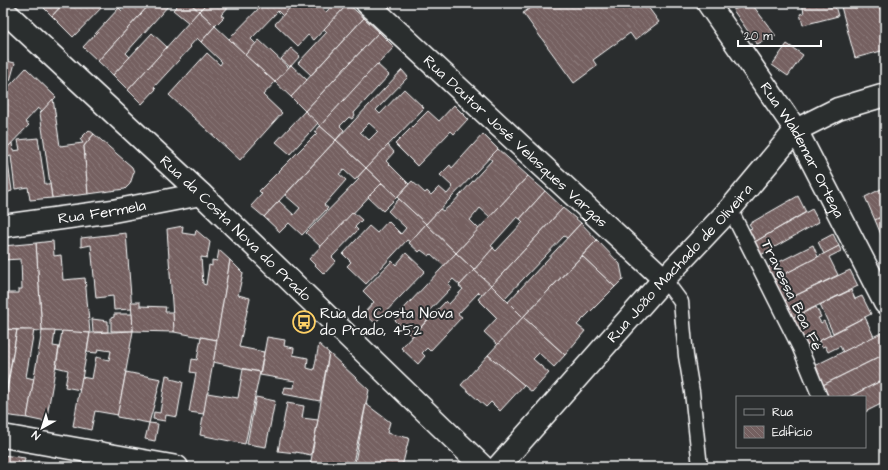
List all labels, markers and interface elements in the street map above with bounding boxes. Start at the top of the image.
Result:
scale bar [738,22,821,48]
text: 20 m [744,28,773,45]
street label: Rua Doutor José Velasques Vargas [418,50,613,233]
street label: Rua Waldemar Ortega [755,78,850,222]
street label: Rua da Costa Nova do Prado [155,151,316,307]
street label: Rua João Machado de Oliveira [602,179,758,348]
street label: Rua Fermela [57,195,148,229]
street label: Travessa Boa Fé [756,236,828,354]
place label: Rua da Costa Nova do Prado, 452 [320,303,453,341]
bus stop icon: Rua da Costa Nova do Prado, 452 [291,309,317,335]
legend [736,396,866,448]
text: Rua [772,404,793,421]
north arrow [22,408,62,448]
text: Edifício [772,424,812,441]
text: N [29,427,43,443]

